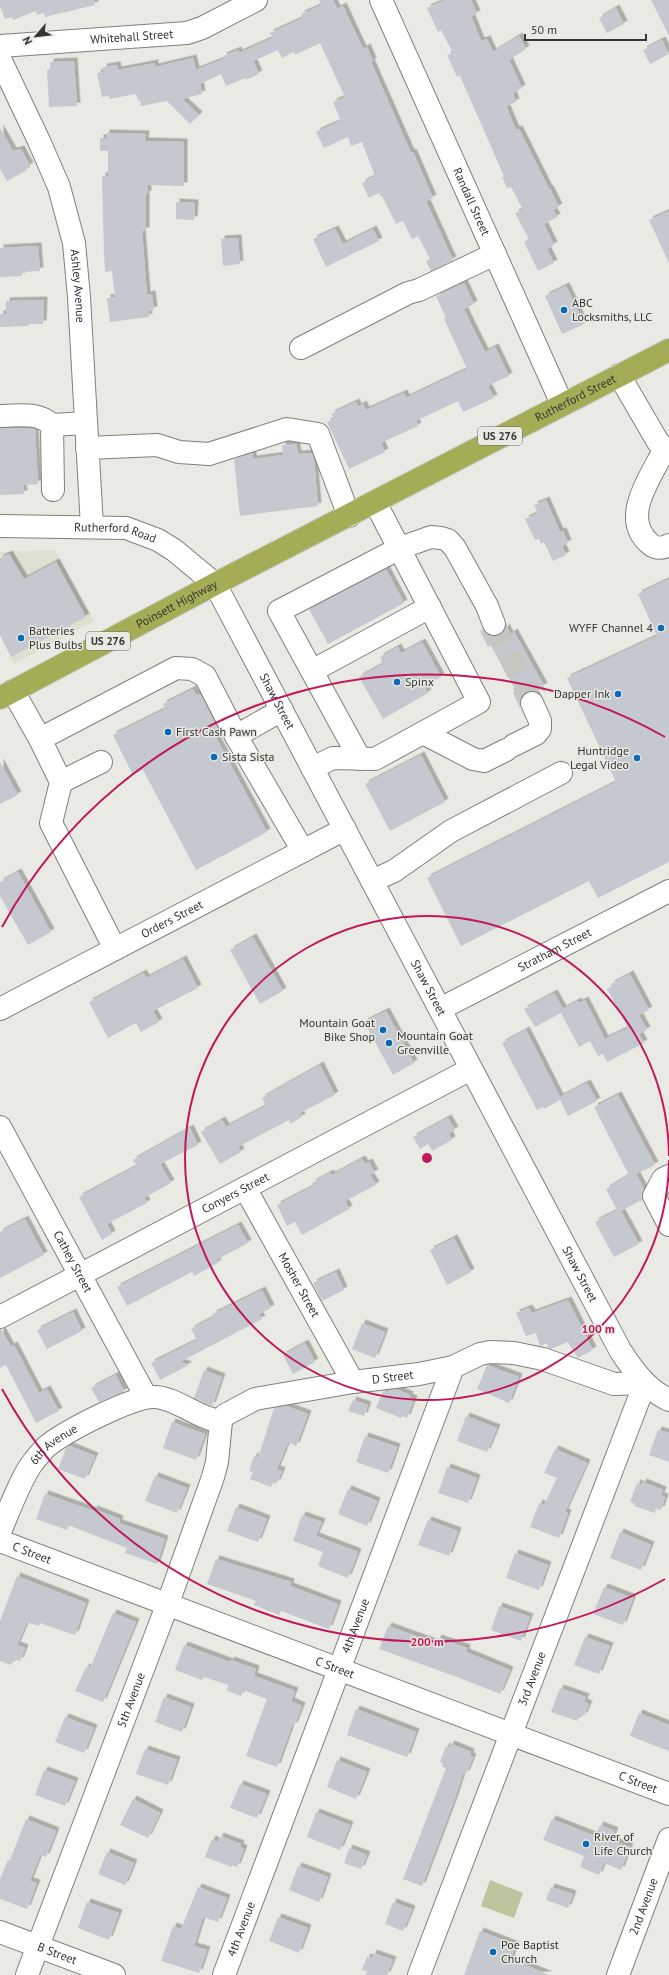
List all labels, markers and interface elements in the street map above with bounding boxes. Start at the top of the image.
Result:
north arrow [16,16,56,56]
scale bar [525,16,646,42]
text: 50 m [531,22,557,37]
street label: Whitehall Street [90,26,174,47]
text: N [19,34,35,47]
street label: Randall Street [450,165,494,238]
street label: Ashley Avenue [68,249,88,323]
place label: ABC Locksmiths, LLC [572,295,652,324]
marker: ABC Locksmiths, LLC [559,305,569,315]
street label: Rutherford Street [532,371,618,425]
road number: US 276 [478,427,522,445]
street label: Rutherford Road [74,519,159,546]
street label: Poinsett Highway [133,576,220,632]
place label: WYFF Channel 4 [569,620,653,635]
place label: Batteries Plus Bulbs [29,623,82,652]
marker: WYFF Channel 4 [656,623,666,633]
road number: US 276 [86,632,130,650]
marker: Batteries Plus Bulbs [16,633,26,643]
street label: Shaw Street [256,670,298,732]
place label: Spinx [405,674,434,689]
marker: Spinx [392,677,402,687]
place label: Dapper Ink [554,686,610,701]
marker: Dapper Ink [613,689,623,699]
place label: First Cash Pawn [176,724,257,739]
marker: First Cash Pawn [163,727,173,737]
place label: Huntridge Legal Video [570,743,629,772]
place label: Sista Sista [222,749,275,764]
marker: Sista Sista [209,752,219,762]
marker: Huntridge Legal Video [632,753,642,763]
street label: Orders Street [138,896,205,941]
street label: Stratham Street [515,924,594,975]
street label: Shaw Street [408,957,450,1018]
place label: Mountain Goat Bike Shop [299,1015,375,1044]
marker: Mountain Goat Bike Shop [378,1025,388,1035]
place label: Mountain Goat Greenville [397,1028,473,1057]
marker: Mountain Goat Greenville [384,1038,394,1048]
centre of rings [420,1151,434,1165]
street label: Conyers Street [199,1169,271,1217]
street label: Cathey Street [50,1228,96,1295]
street label: Shaw Street [559,1243,601,1305]
street label: Mosher Street [275,1250,323,1320]
text: 100 m [581,1321,615,1336]
street label: D Street [371,1367,414,1387]
street label: 6th Avenue [26,1421,80,1467]
street label: C Street [10,1538,53,1567]
street label: 4th Avenue [338,1596,372,1655]
text: 200 m [410,1634,444,1649]
street label: 3rd Avenue [514,1649,549,1708]
street label: C Street [314,1653,357,1681]
street label: 5th Avenue [114,1670,148,1729]
street label: C Street [617,1768,660,1796]
place label: River of Life Church [594,1829,652,1858]
marker: River of Life Church [581,1839,591,1849]
street label: 2nd Avenue [626,1876,661,1937]
street label: 4th Avenue [224,1899,258,1959]
place label: Poe Baptist Church [501,1937,559,1966]
street label: B Street [35,1939,79,1967]
marker: Poe Baptist Church [488,1947,498,1957]

